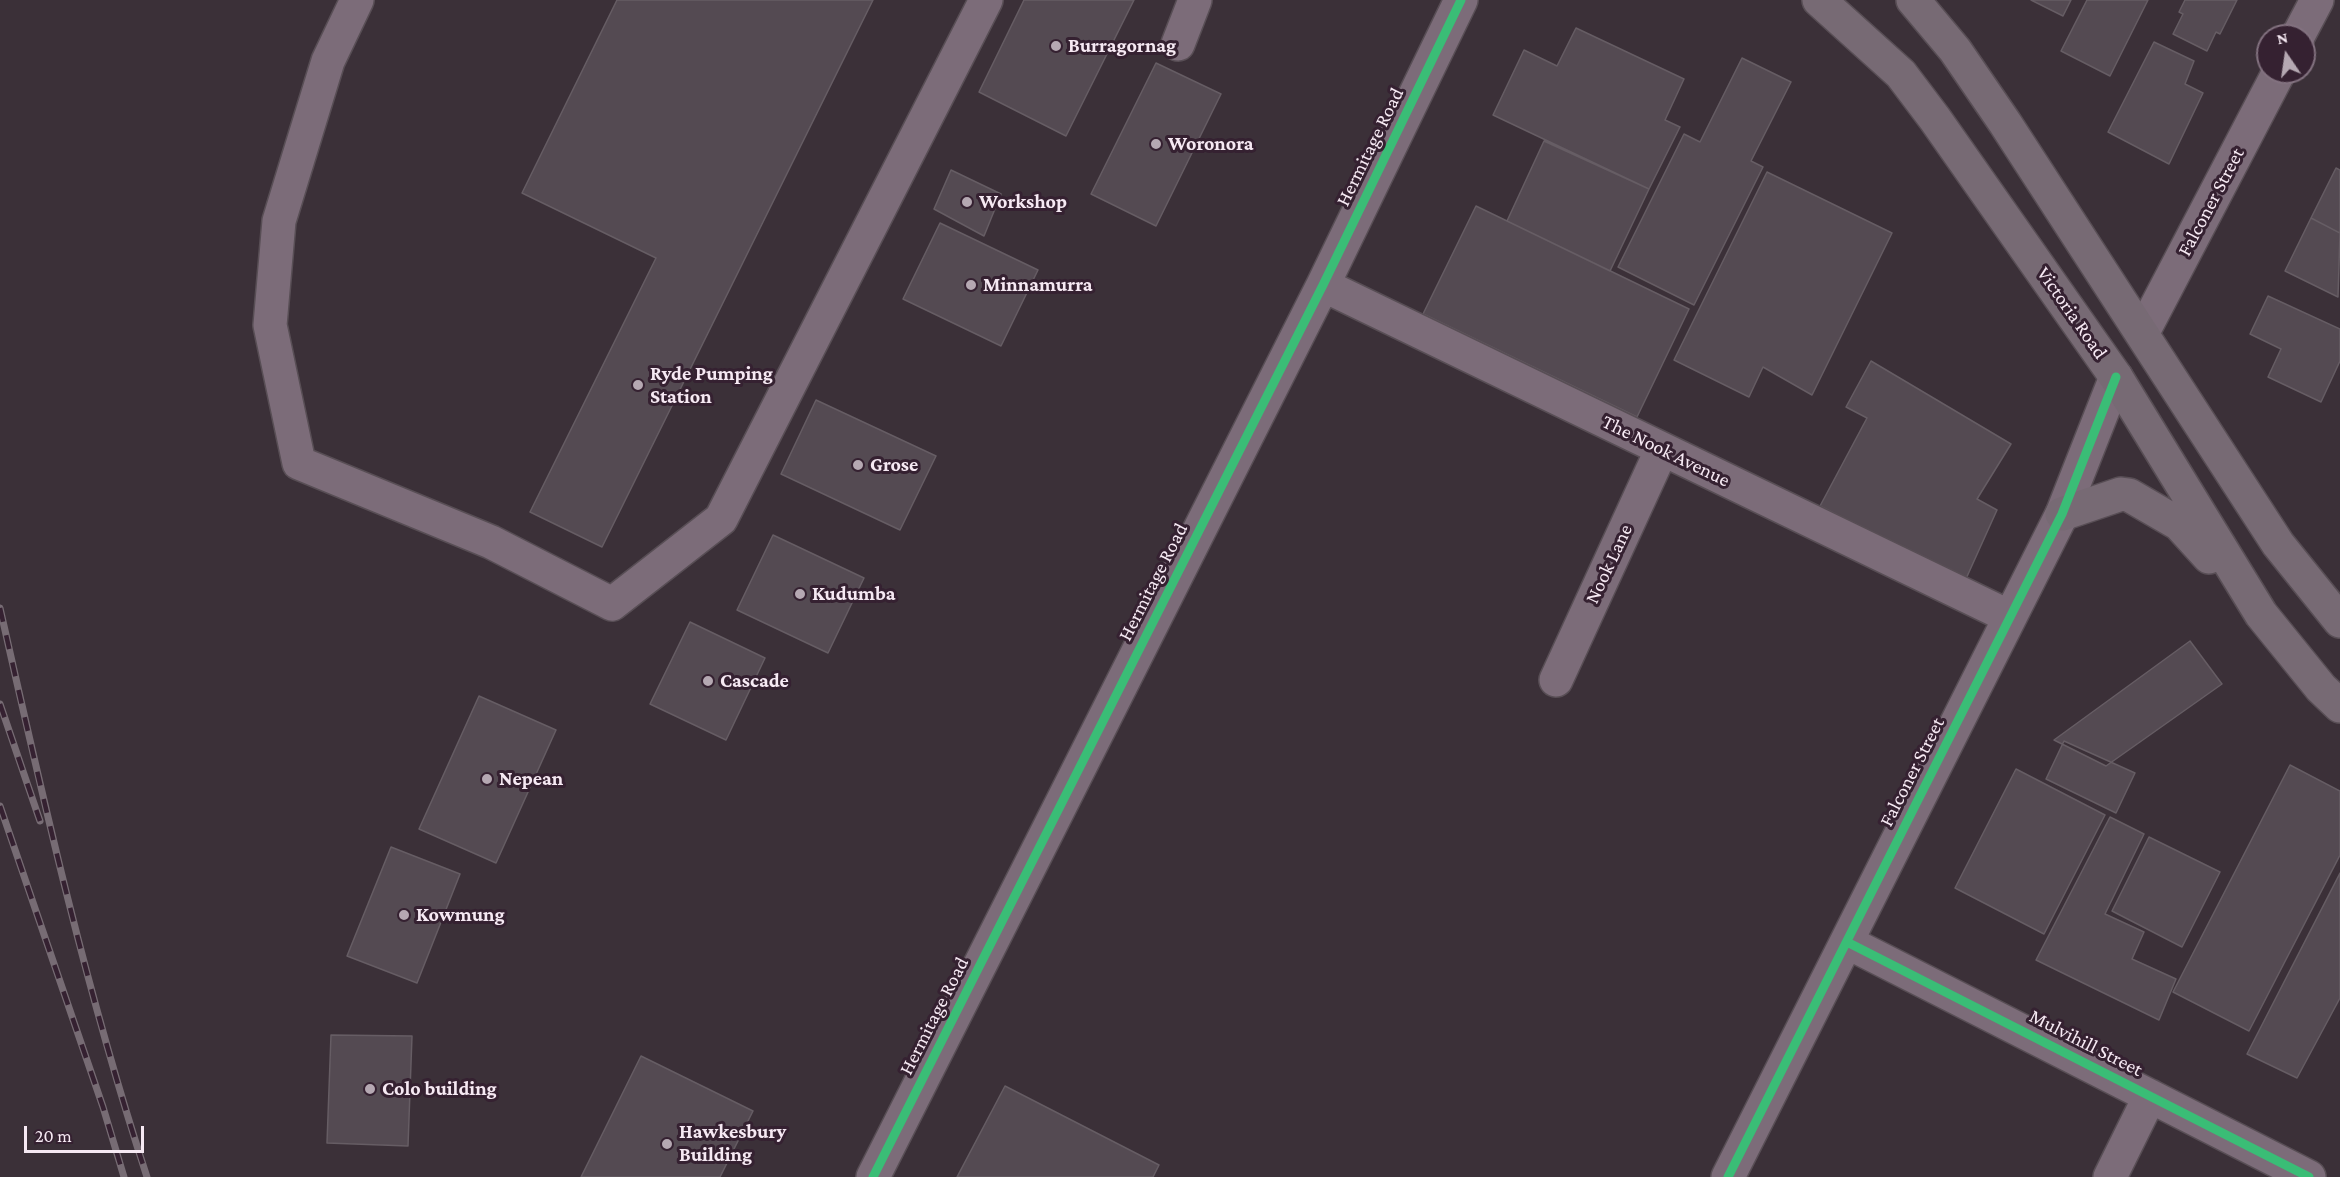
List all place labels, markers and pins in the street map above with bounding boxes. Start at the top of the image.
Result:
place label: Burragornag [1068,34,1176,58]
marker: Burragornag [1049,39,1063,53]
place label: Woronora [1168,132,1254,156]
marker: Woronora [1149,137,1163,151]
place label: Workshop [979,190,1067,214]
marker: Workshop [960,195,974,209]
place label: Minnamurra [983,273,1093,297]
marker: Minnamurra [964,278,978,292]
place label: Ryde Pumping Station [650,362,773,409]
marker: Ryde Pumping Station [631,378,645,392]
place label: Grose [870,453,918,477]
marker: Grose [851,458,865,472]
place label: Kudumba [812,582,896,606]
marker: Kudumba [793,587,807,601]
place label: Cascade [720,669,789,693]
marker: Cascade [701,674,715,688]
place label: Nepean [499,767,563,791]
marker: Nepean [480,772,494,786]
place label: Kowmung [416,903,505,927]
marker: Kowmung [397,908,411,922]
place label: Colo building [382,1077,497,1101]
marker: Colo building [363,1082,377,1096]
place label: Hawkesbury Building [679,1120,786,1167]
marker: Hawkesbury Building [660,1137,674,1151]

